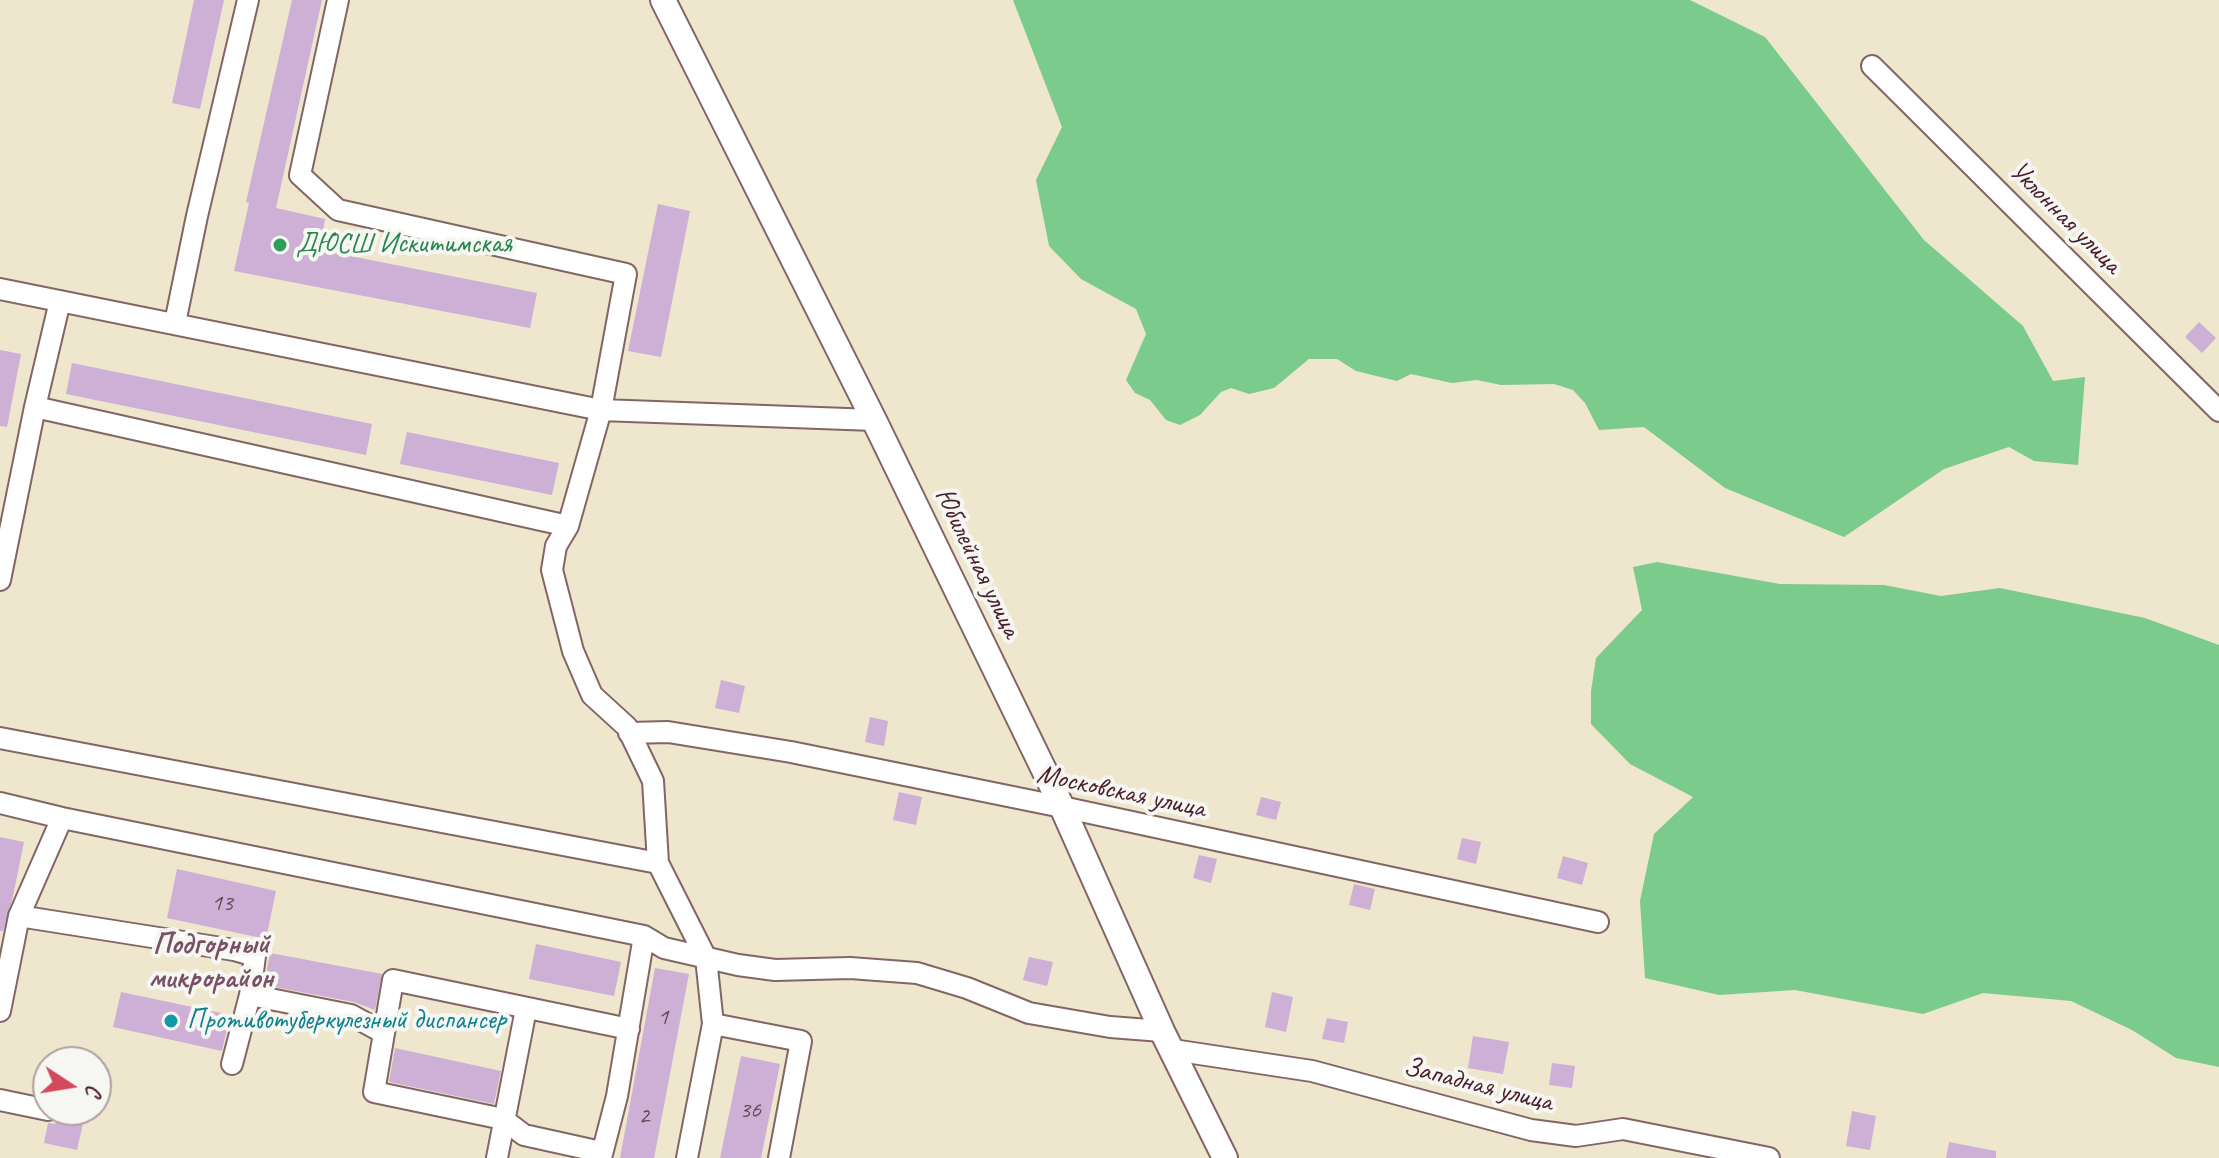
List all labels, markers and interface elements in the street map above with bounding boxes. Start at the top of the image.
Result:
street label: Уклонная улица [2002,155,2128,281]
place label: ДЮСШ Искитимская [296,228,512,262]
marker: ДЮСШ Искитимская [271,236,289,254]
street label: Юбилейная улица [926,483,1028,643]
street label: Московская улица [1034,758,1208,826]
house number: 13 [211,890,233,918]
district label: Подгорный микрорайон [148,927,274,998]
place label: Противотуберкулезный диспансер [187,1004,506,1038]
house number: 1 [658,1004,668,1032]
marker: Противотуберкулезный диспансер [162,1012,180,1030]
north arrow [32,1046,112,1126]
street label: Западная улица [1400,1050,1556,1120]
text: С [79,1082,108,1099]
house number: 36 [739,1097,761,1125]
house number: 2 [639,1103,649,1131]

